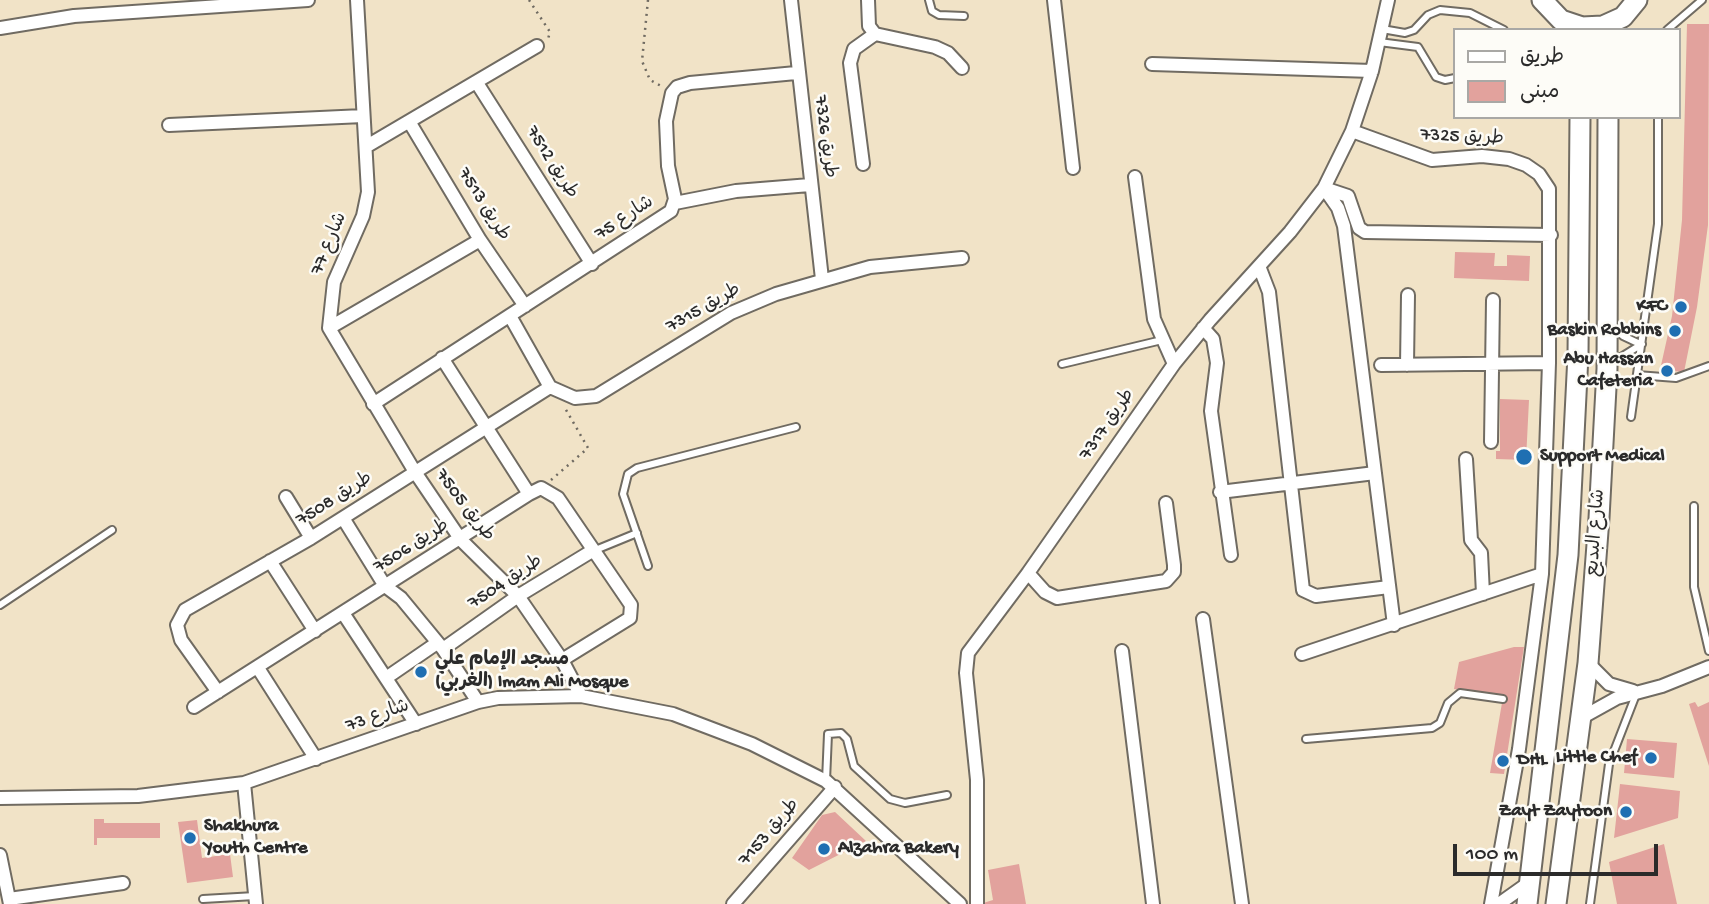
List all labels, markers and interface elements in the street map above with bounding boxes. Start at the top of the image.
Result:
legend [1454,28,1681,119]
text: طريق [1520,46,1564,71]
text: مبنى [1520,81,1559,106]
street label: طريق 7326 [808,94,840,180]
street label: طريق 7512 [520,123,582,203]
street label: طريق 7325 [1420,124,1504,152]
street label: طريق 7513 [452,164,514,246]
street label: شارع 75 [591,192,659,246]
street label: شارع 77 [307,209,353,279]
street label: طريق 7315 [663,279,745,339]
place label: KFC [1637,296,1667,318]
marker: KFC [1673,299,1689,315]
place label: Baskin Robbins [1548,320,1661,342]
marker: Baskin Robbins [1667,323,1683,339]
place label: Abu Hassan Cafeteria [1563,349,1653,393]
marker: Abu Hassan Cafeteria [1659,363,1675,379]
street label: طريق 7317 [1075,385,1141,465]
place label: Support Medical [1540,446,1665,468]
marker: Support Medical [1514,447,1534,467]
street label: طريق 7505 [429,465,499,547]
street label: طريق 7508 [293,468,377,532]
street label: شارع البديع [1583,488,1611,578]
street label: طريق 7506 [370,515,454,579]
street label: طريق 7504 [465,551,547,615]
place label: مسجد الإمام علي (الغربي) Imam Ali Mosque [435,650,628,694]
marker: مسجد الإمام علي (الغربي) Imam Ali Mosque [413,664,429,680]
street label: شارع 73 [343,696,413,738]
place label: Little Chef [1556,747,1637,769]
place label: DHL [1517,750,1547,772]
marker: Little Chef [1643,750,1659,766]
marker: DHL [1495,753,1511,769]
street label: طريق 7153 [735,795,805,871]
place label: Zayt Zaytoon [1499,801,1612,823]
marker: Zayt Zaytoon [1618,804,1634,820]
place label: Shakhura Youth Centre [204,816,307,860]
marker: Shakhura Youth Centre [182,830,198,846]
scale bar [1457,830,1662,874]
place label: Alzahra Bakery [838,838,959,860]
marker: Alzahra Bakery [816,841,832,857]
text: 100 m [1466,843,1518,868]

